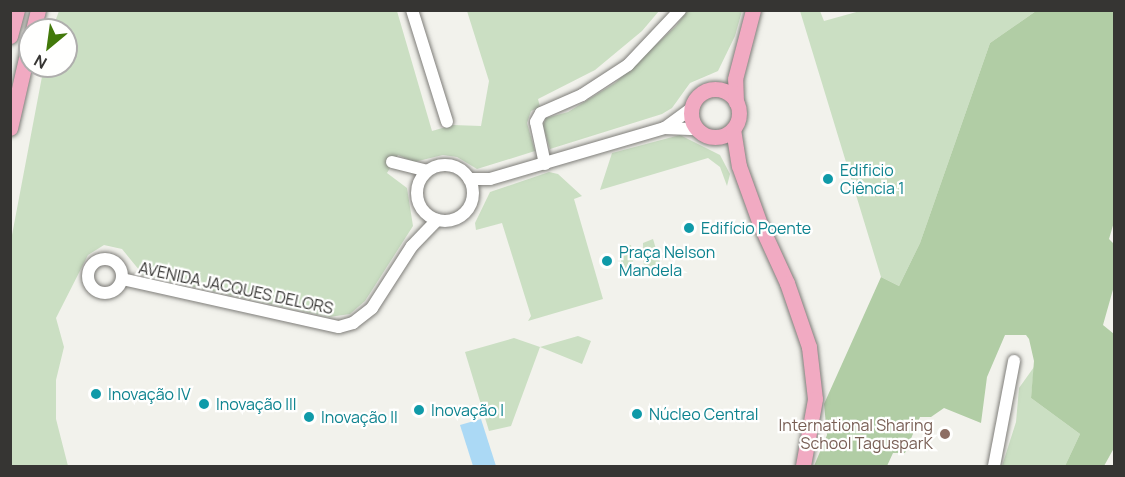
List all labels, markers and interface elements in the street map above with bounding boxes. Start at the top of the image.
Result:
north arrow [18,18,78,78]
text: N [30,50,51,74]
place label: Edificio Ciência 1 [840,160,904,198]
marker: Edificio Ciência 1 [821,172,835,186]
place label: Edifício Poente [701,218,811,238]
marker: Edifício Poente [682,221,696,235]
place label: Praça Nelson Mandela [619,242,715,280]
marker: Praça Nelson Mandela [600,254,614,268]
street label: AVENIDA JACQUES DELORS [137,258,335,318]
place label: Inovação IV [108,384,191,404]
marker: Inovação IV [89,387,103,401]
place label: Inovação III [216,394,296,414]
marker: Inovação III [197,397,211,411]
place label: Inovação I [431,400,504,420]
marker: Inovação I [412,403,426,417]
place label: Núcleo Central [649,404,758,424]
place label: Inovação II [321,407,398,427]
marker: Núcleo Central [630,407,644,421]
marker: Inovação II [302,410,316,424]
place label: International Sharing School TagusparK [778,415,933,453]
marker: International Sharing School TagusparK [938,427,952,441]

